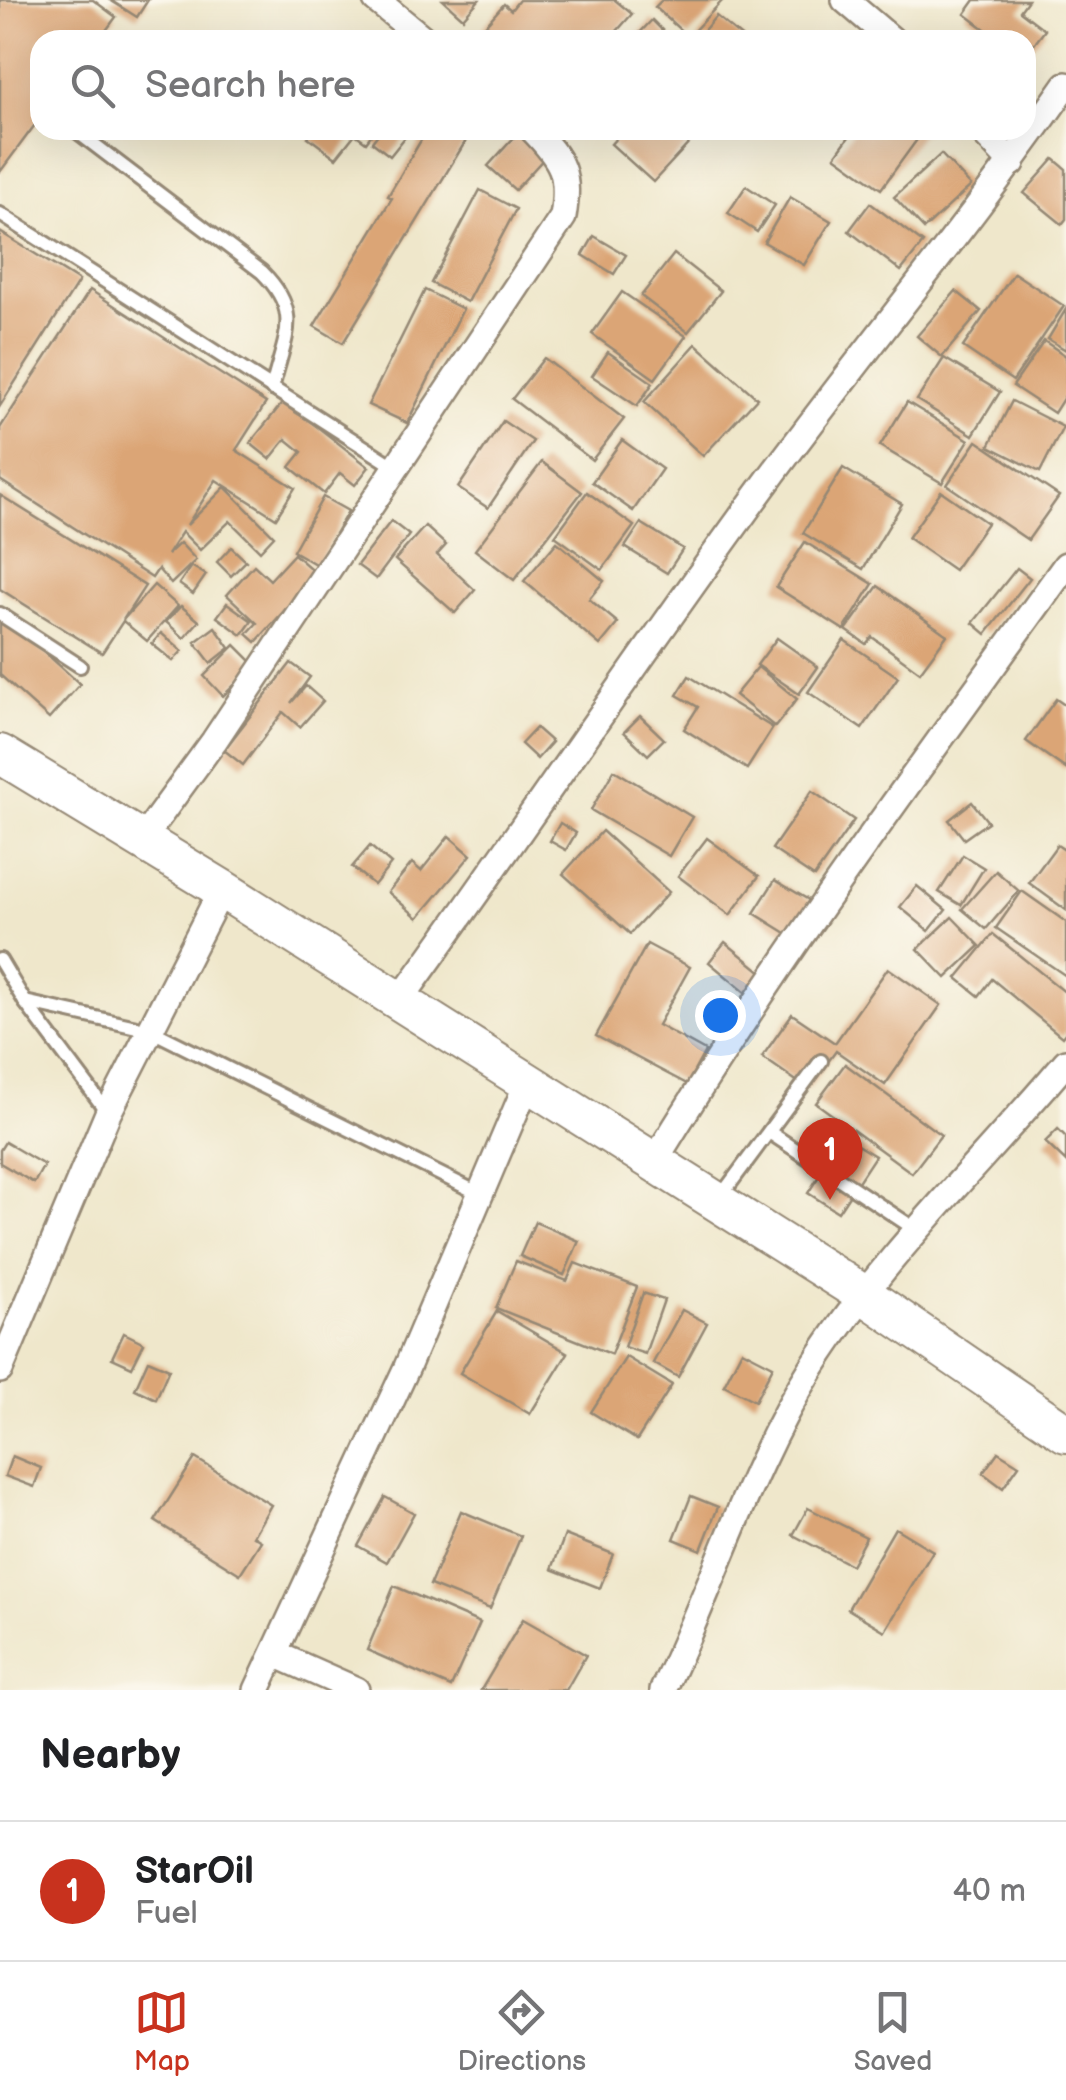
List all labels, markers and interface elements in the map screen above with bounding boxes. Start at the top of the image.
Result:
search box [30,30,1036,140]
icon: search [65,58,120,113]
text: Search here [145,63,356,108]
your location [695,990,746,1041]
pin: 1 [798,1118,862,1200]
text: Nearby [40,1730,180,1781]
text: StarOil [135,1849,254,1894]
text: 1 [66,1872,79,1911]
text: 40 m [953,1872,1026,1911]
text: Fuel [135,1894,198,1933]
tab: Map [134,1985,190,2078]
tab: Directions [457,1985,586,2078]
tab: Saved [854,1985,932,2078]

